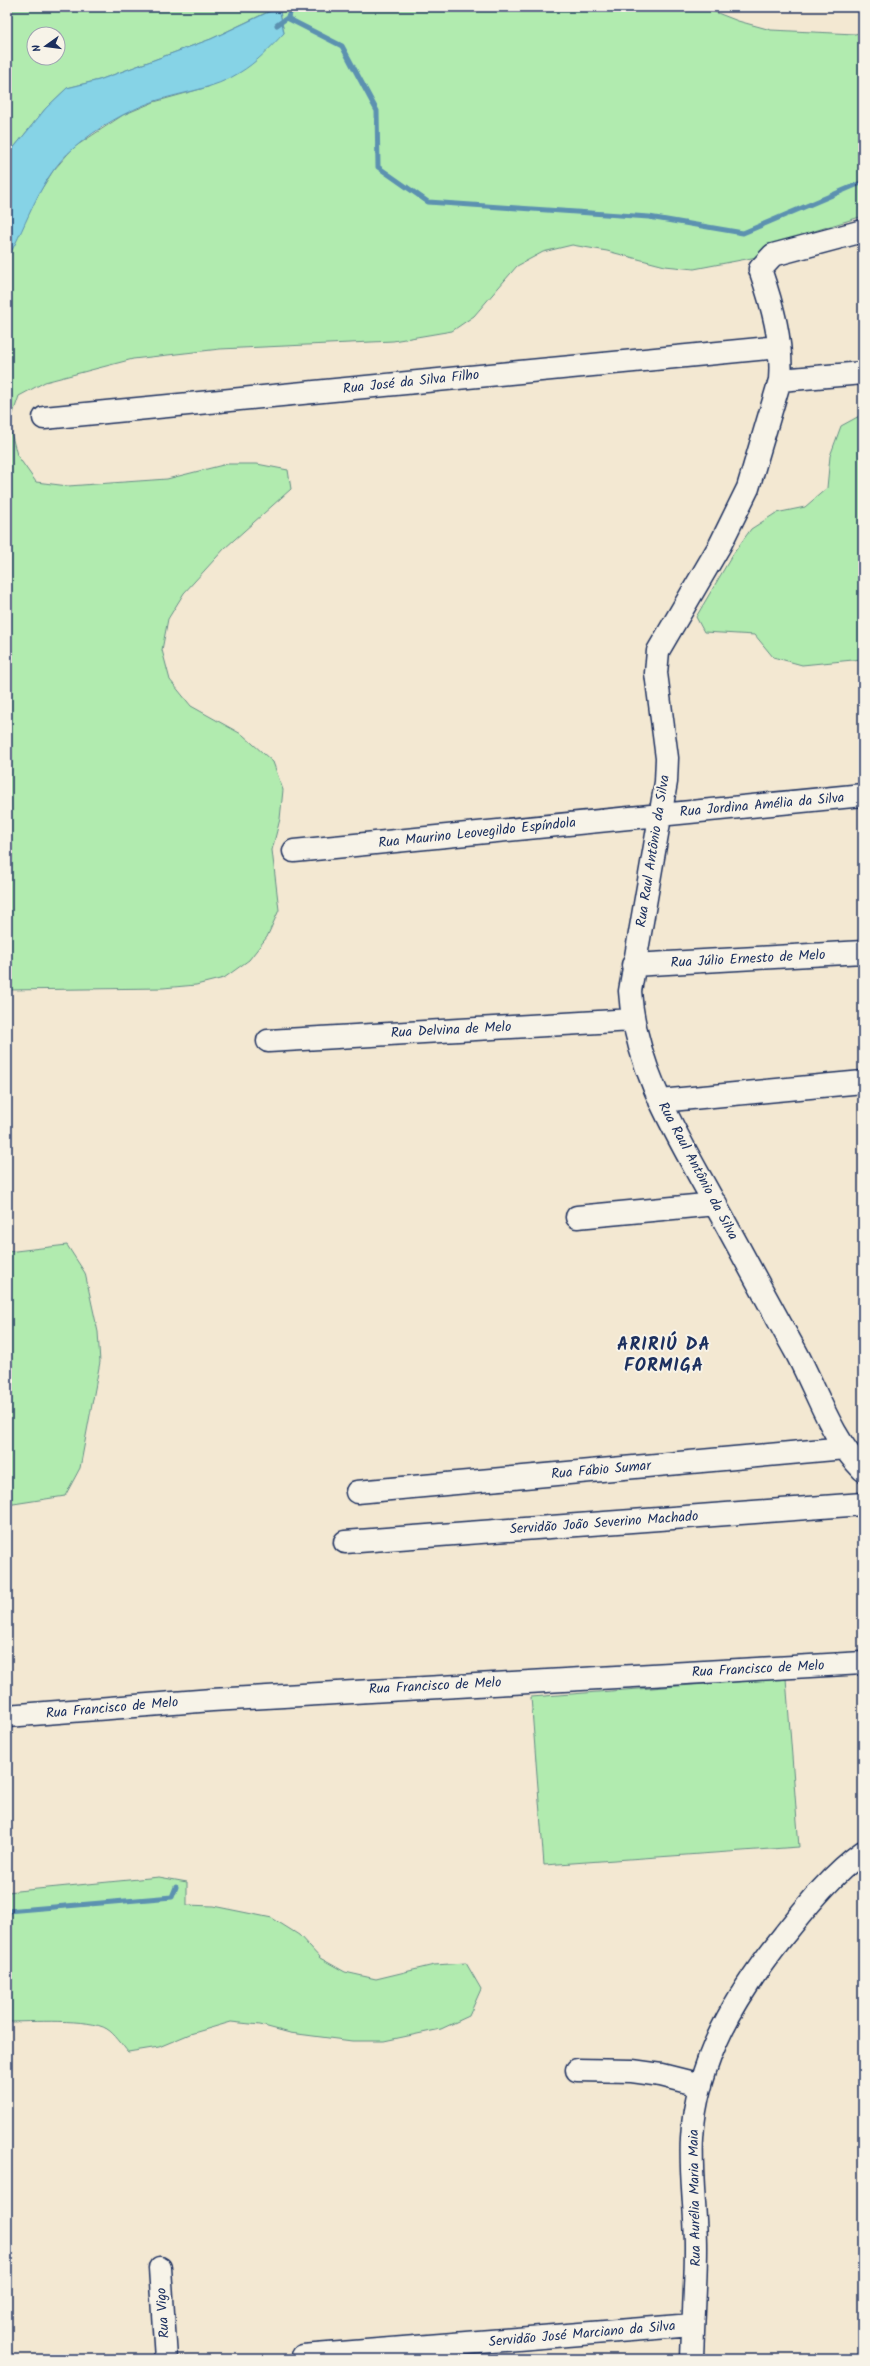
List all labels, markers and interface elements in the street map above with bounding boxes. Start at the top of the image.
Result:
north arrow [26,26,66,66]
text: N [28,43,47,54]
street label: Rua José da Silva Filho [342,364,480,400]
street label: Rua Raul Antônio da Silva [630,773,676,929]
street label: Rua Jordina Amélia da Silva [679,787,845,823]
street label: Rua Maurino Leovegildo Espíndola [377,812,577,854]
street label: Rua Júlio Ernesto de Melo [670,944,826,974]
street label: Rua Delvina de Melo [390,1016,512,1044]
street label: Rua Raul Antônio da Silva [652,1098,744,1244]
district label: ARIRIÚ DA FORMIGA [617,1331,711,1381]
street label: Rua Fábio Sumar [550,1455,653,1485]
street label: Servidão João Severino Machado [509,1505,699,1541]
street label: Rua Francisco de Melo [691,1655,825,1683]
street label: Rua Francisco de Melo [368,1672,502,1700]
street label: Rua Francisco de Melo [45,1691,179,1725]
street label: Rua Aurélia Maria Maia [683,2129,707,2267]
street label: Rua Vigo [150,2287,176,2339]
street label: Servidão José Marciano da Silva [488,2315,676,2353]

